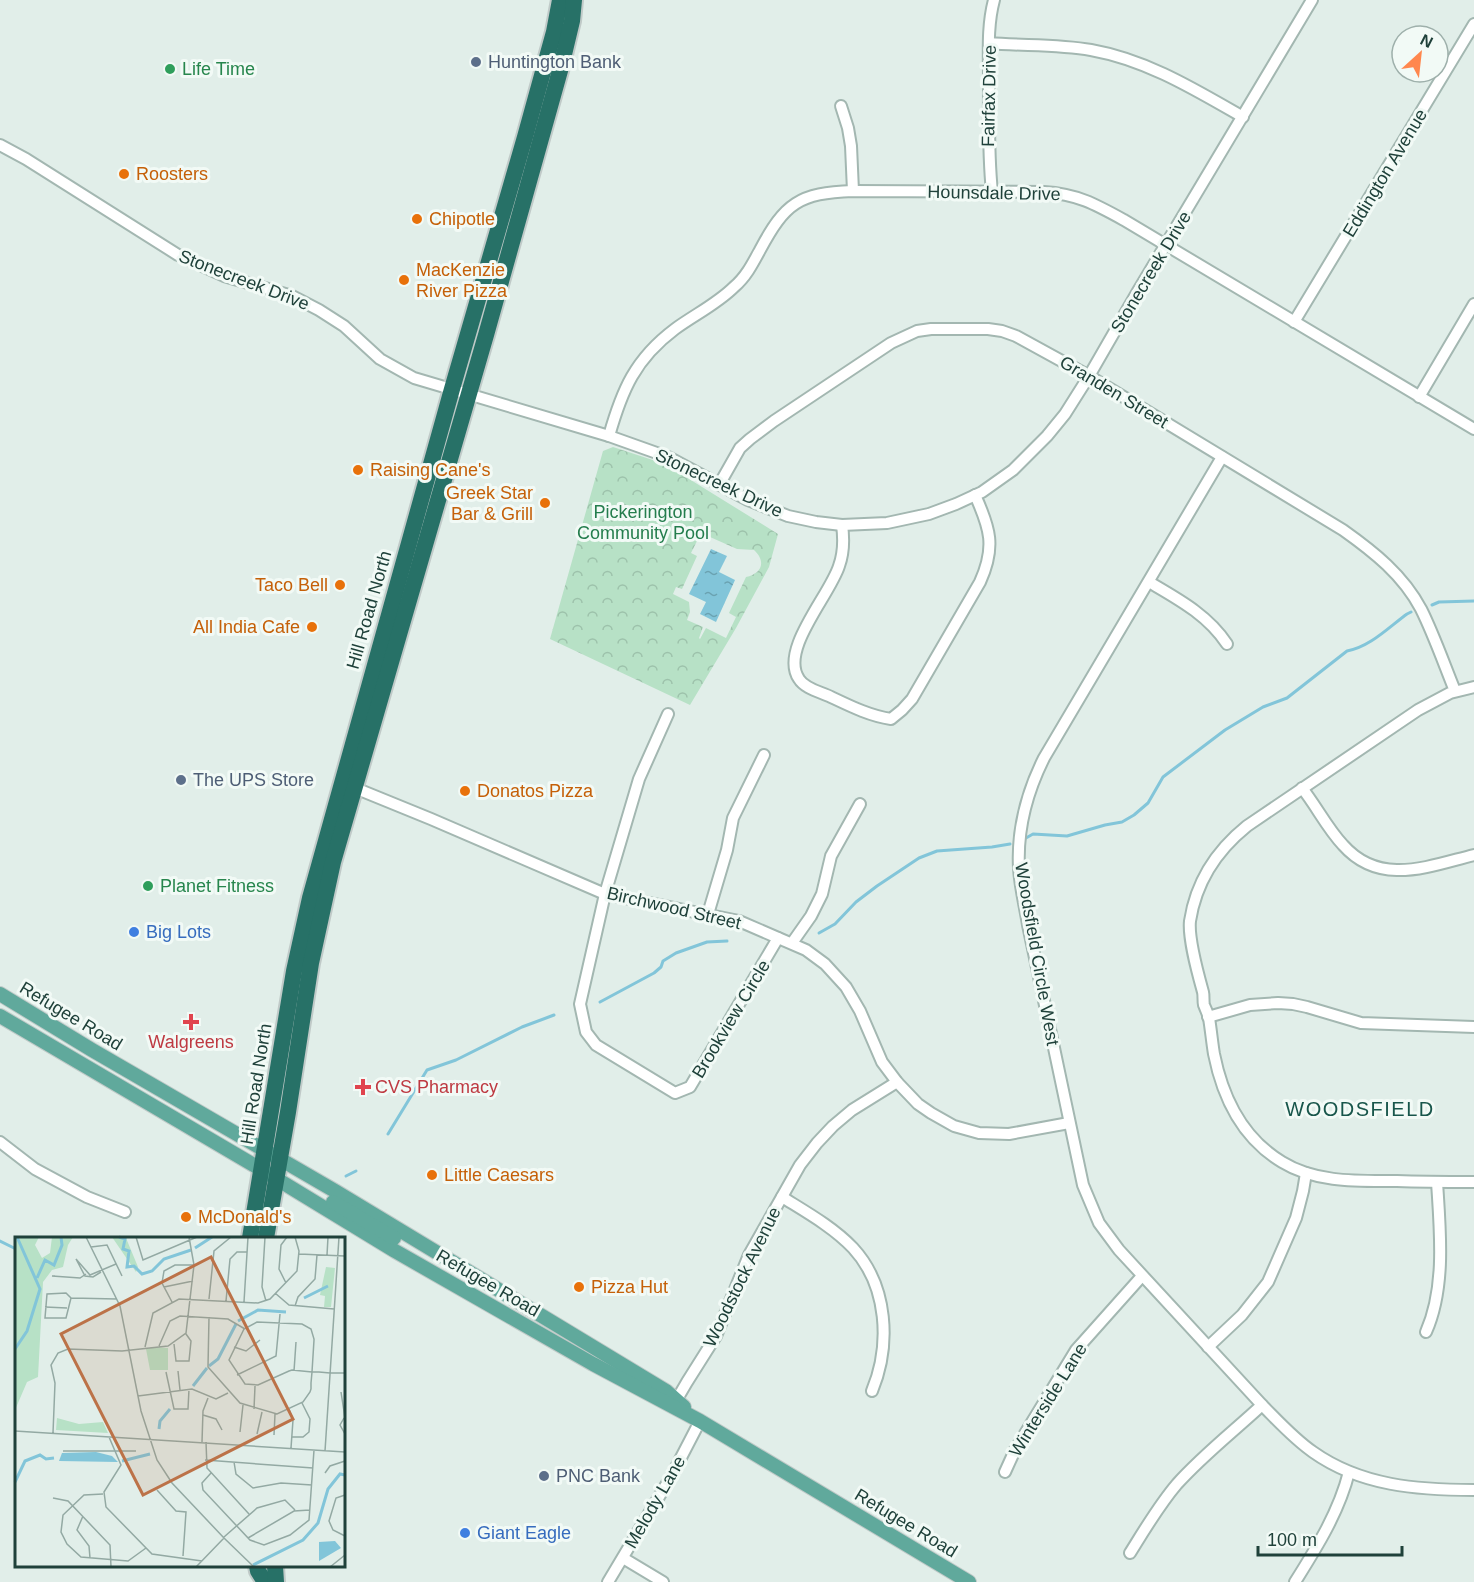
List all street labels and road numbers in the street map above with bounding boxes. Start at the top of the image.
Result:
street label: Fairfax Drive [978,45,1000,147]
street label: Eddington Avenue [1339,105,1431,241]
street label: Hounsdale Drive [927,182,1061,204]
street label: Stonecreek Drive [1107,208,1195,336]
street label: Stonecreek Drive [176,246,312,314]
street label: Granden Street [1056,352,1172,432]
street label: Stonecreek Drive [652,445,786,521]
street label: Hill Road North [343,549,395,671]
street label: Woodsfield Circle West [1011,861,1063,1047]
street label: Birchwood Street [605,883,743,933]
street label: Brookview Circle [688,956,774,1082]
street label: Refugee Road [16,978,126,1054]
street label: Hill Road North [237,1022,275,1146]
street label: Woodstock Avenue [699,1204,785,1350]
street label: Refugee Road [433,1245,543,1321]
street label: Winterside Lane [1005,1340,1091,1460]
street label: Melody Lane [621,1452,689,1552]
street label: Refugee Road [851,1485,961,1561]

